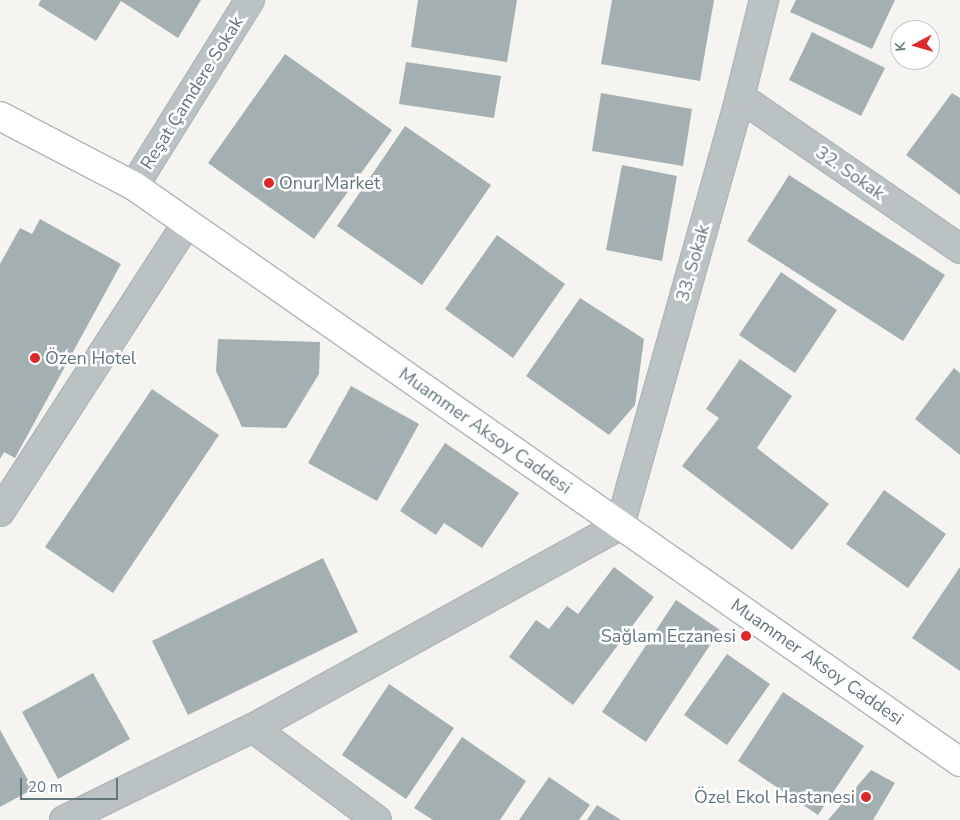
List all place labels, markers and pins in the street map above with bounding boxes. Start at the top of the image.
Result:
place label: Onur Market [279,172,380,194]
marker: Onur Market [263,177,275,189]
place label: Özen Hotel [45,347,136,369]
marker: Özen Hotel [29,352,41,364]
place label: Sağlam Eczanesi [601,625,736,647]
marker: Sağlam Eczanesi [740,630,752,642]
place label: Özel Ekol Hastanesi [694,786,855,808]
marker: Özel Ekol Hastanesi [859,790,873,804]

